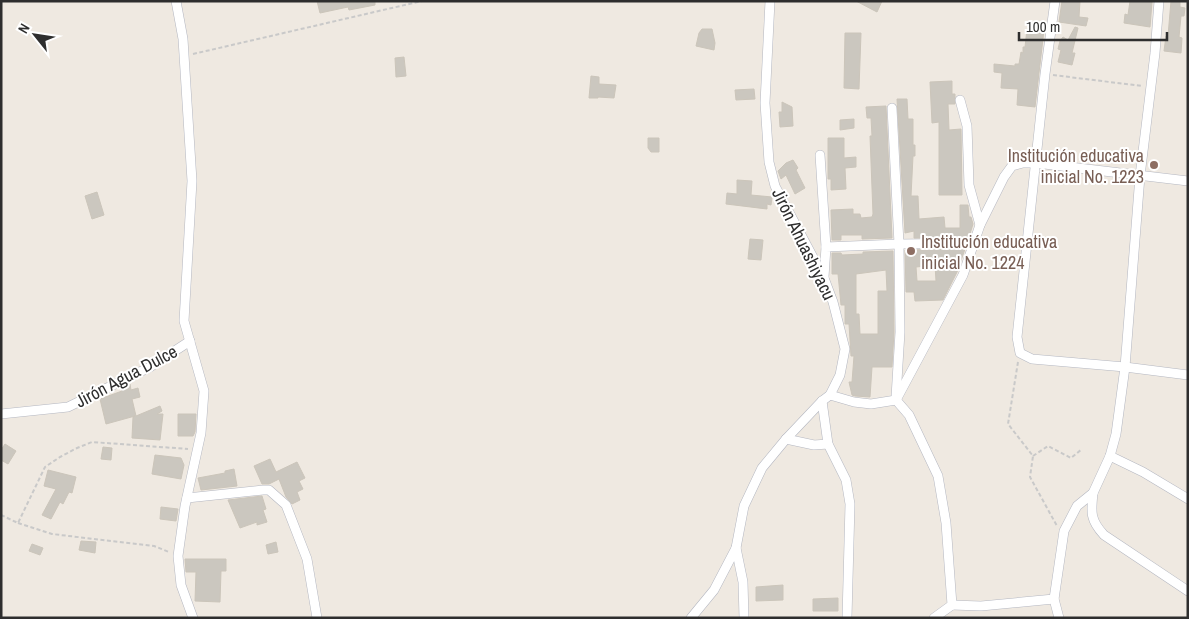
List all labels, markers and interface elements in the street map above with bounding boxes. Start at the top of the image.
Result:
north arrow [10,10,60,60]
scale bar [1019,10,1166,42]
text: 100 m [1026,16,1060,37]
text: N [14,20,34,37]
place label: Institución educativa inicial No. 1223 [1008,143,1144,189]
marker: Institución educativa inicial No. 1223 [1148,159,1160,171]
street label: Jirón Ahuashiyacu [766,184,842,304]
place label: Institución educativa inicial No. 1224 [921,229,1057,275]
marker: Institución educativa inicial No. 1224 [905,245,917,257]
street label: Jirón Agua Dulce [71,339,181,413]

